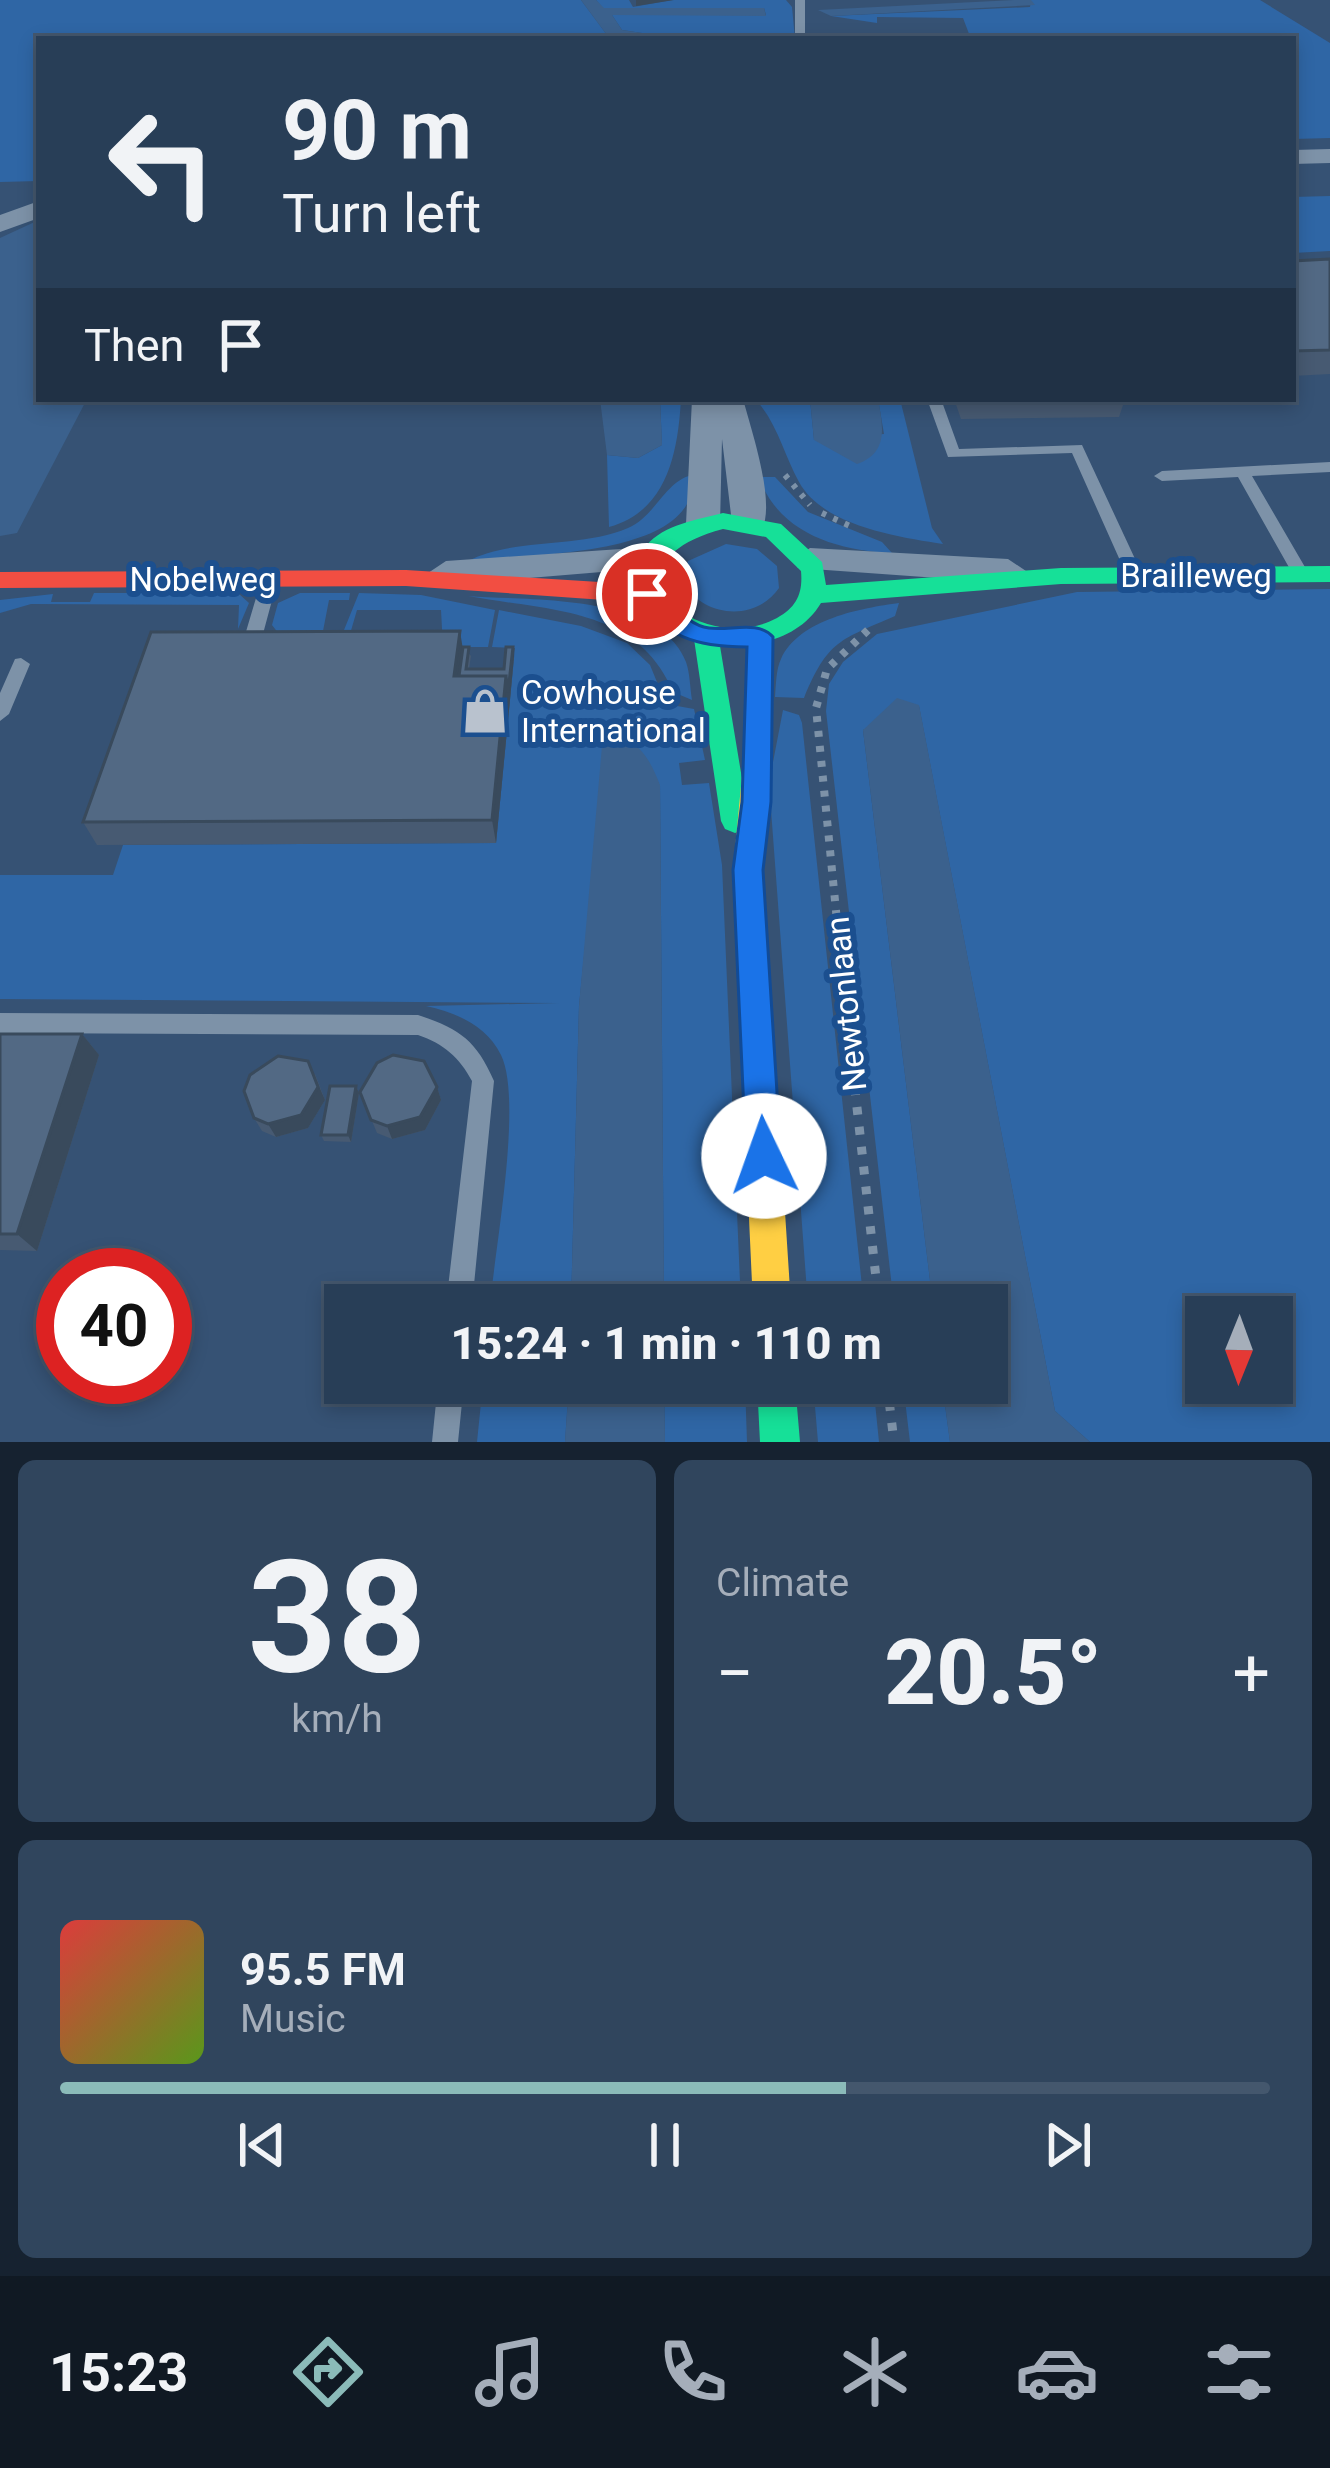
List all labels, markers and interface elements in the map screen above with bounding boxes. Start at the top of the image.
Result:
text: 90 m [282,81,472,180]
icon: left [84,84,240,240]
text: Turn left [282,182,481,245]
icon: arrive [208,312,274,378]
text: Then [84,319,184,372]
pin [596,543,698,645]
street label: Brailleweg [1120,556,1272,595]
street label: Nobelweg [129,560,277,599]
icon: arrive [614,561,680,627]
place label: Cowhouse International [521,673,706,750]
shop icon: Cowhouse International [460,686,510,736]
street label: Newtonlaan [817,915,875,1093]
position arrow [701,1093,827,1219]
speed limit sign: 40 [36,1248,192,1404]
north arrow [1185,1296,1293,1404]
map controls [1185,1296,1293,1404]
text: 15:24 · 1 min · 110 m [450,1317,882,1370]
text: 38 [247,1526,427,1709]
text: Climate [716,1560,849,1606]
text: 20.5° [884,1621,1102,1726]
text: − [716,1635,754,1712]
text: + [1233,1635,1270,1712]
text: km/h [291,1696,383,1742]
text: 95.5 FM [240,1943,406,1996]
text: Music [240,1996,346,2042]
icon: previous [229,2112,295,2178]
icon: pause [632,2112,698,2178]
icon: next [1035,2112,1101,2178]
icon: directions [286,2330,370,2414]
icon: music [468,2330,552,2414]
icon: phone [651,2330,735,2414]
icon: climate [833,2330,917,2414]
icon: car [1015,2330,1099,2414]
icon: filters [1197,2330,1281,2414]
text: 15:23 [49,2341,188,2404]

